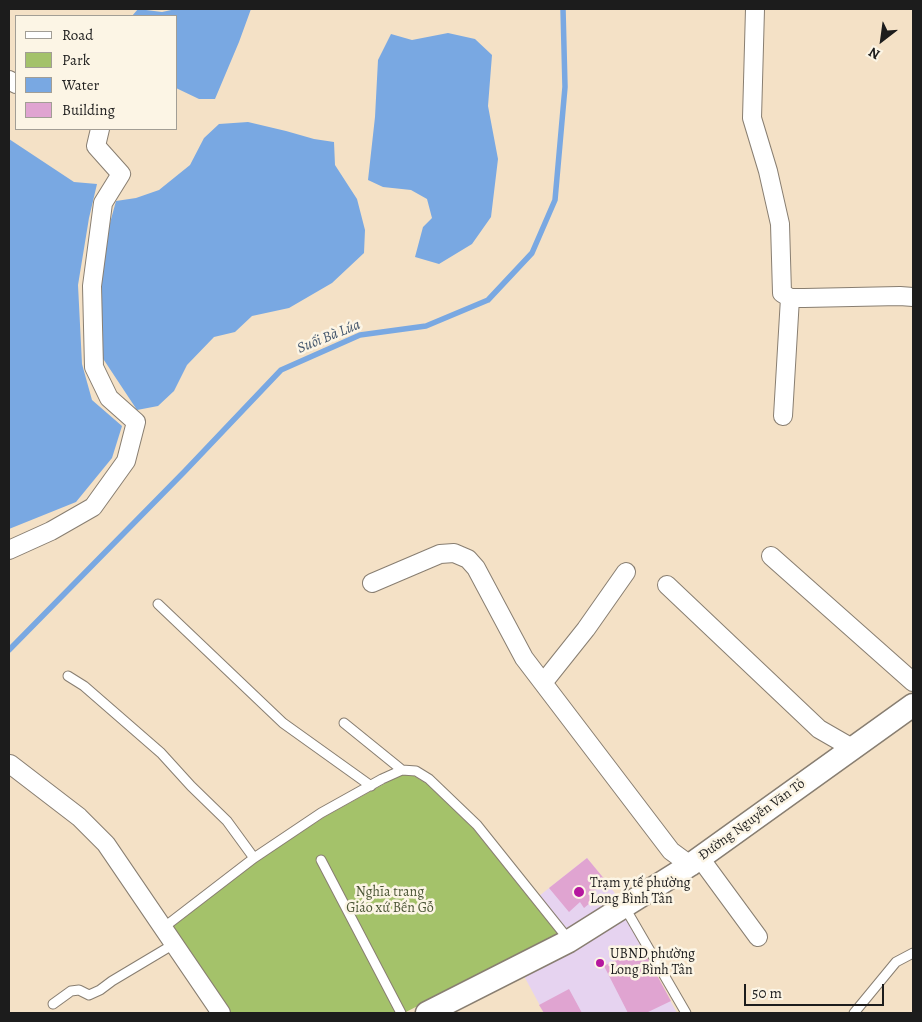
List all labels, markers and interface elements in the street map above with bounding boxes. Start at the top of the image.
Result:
legend [15,15,178,130]
north arrow [857,15,907,65]
text: Road [62,25,93,45]
text: N [865,43,883,64]
text: Park [62,50,90,70]
text: Water [62,75,99,95]
text: Building [62,100,115,120]
water label: Suối Bà Lúa [295,316,363,358]
street label: Đường Nguyễn Văn Tỏ [695,776,809,864]
place label: Trạm y tế phường Long Bình Tân [590,876,691,909]
park label: Nghĩa trang Giáo xứ Bến Gỗ [346,885,434,918]
marker: Trạm y tế phường Long Bình Tân [572,885,586,899]
place label: UBND phường Long Bình Tân [610,947,695,980]
marker: UBND phường Long Bình Tân [594,957,606,969]
scale bar [747,974,887,1006]
text: 50 m [752,983,782,1003]

